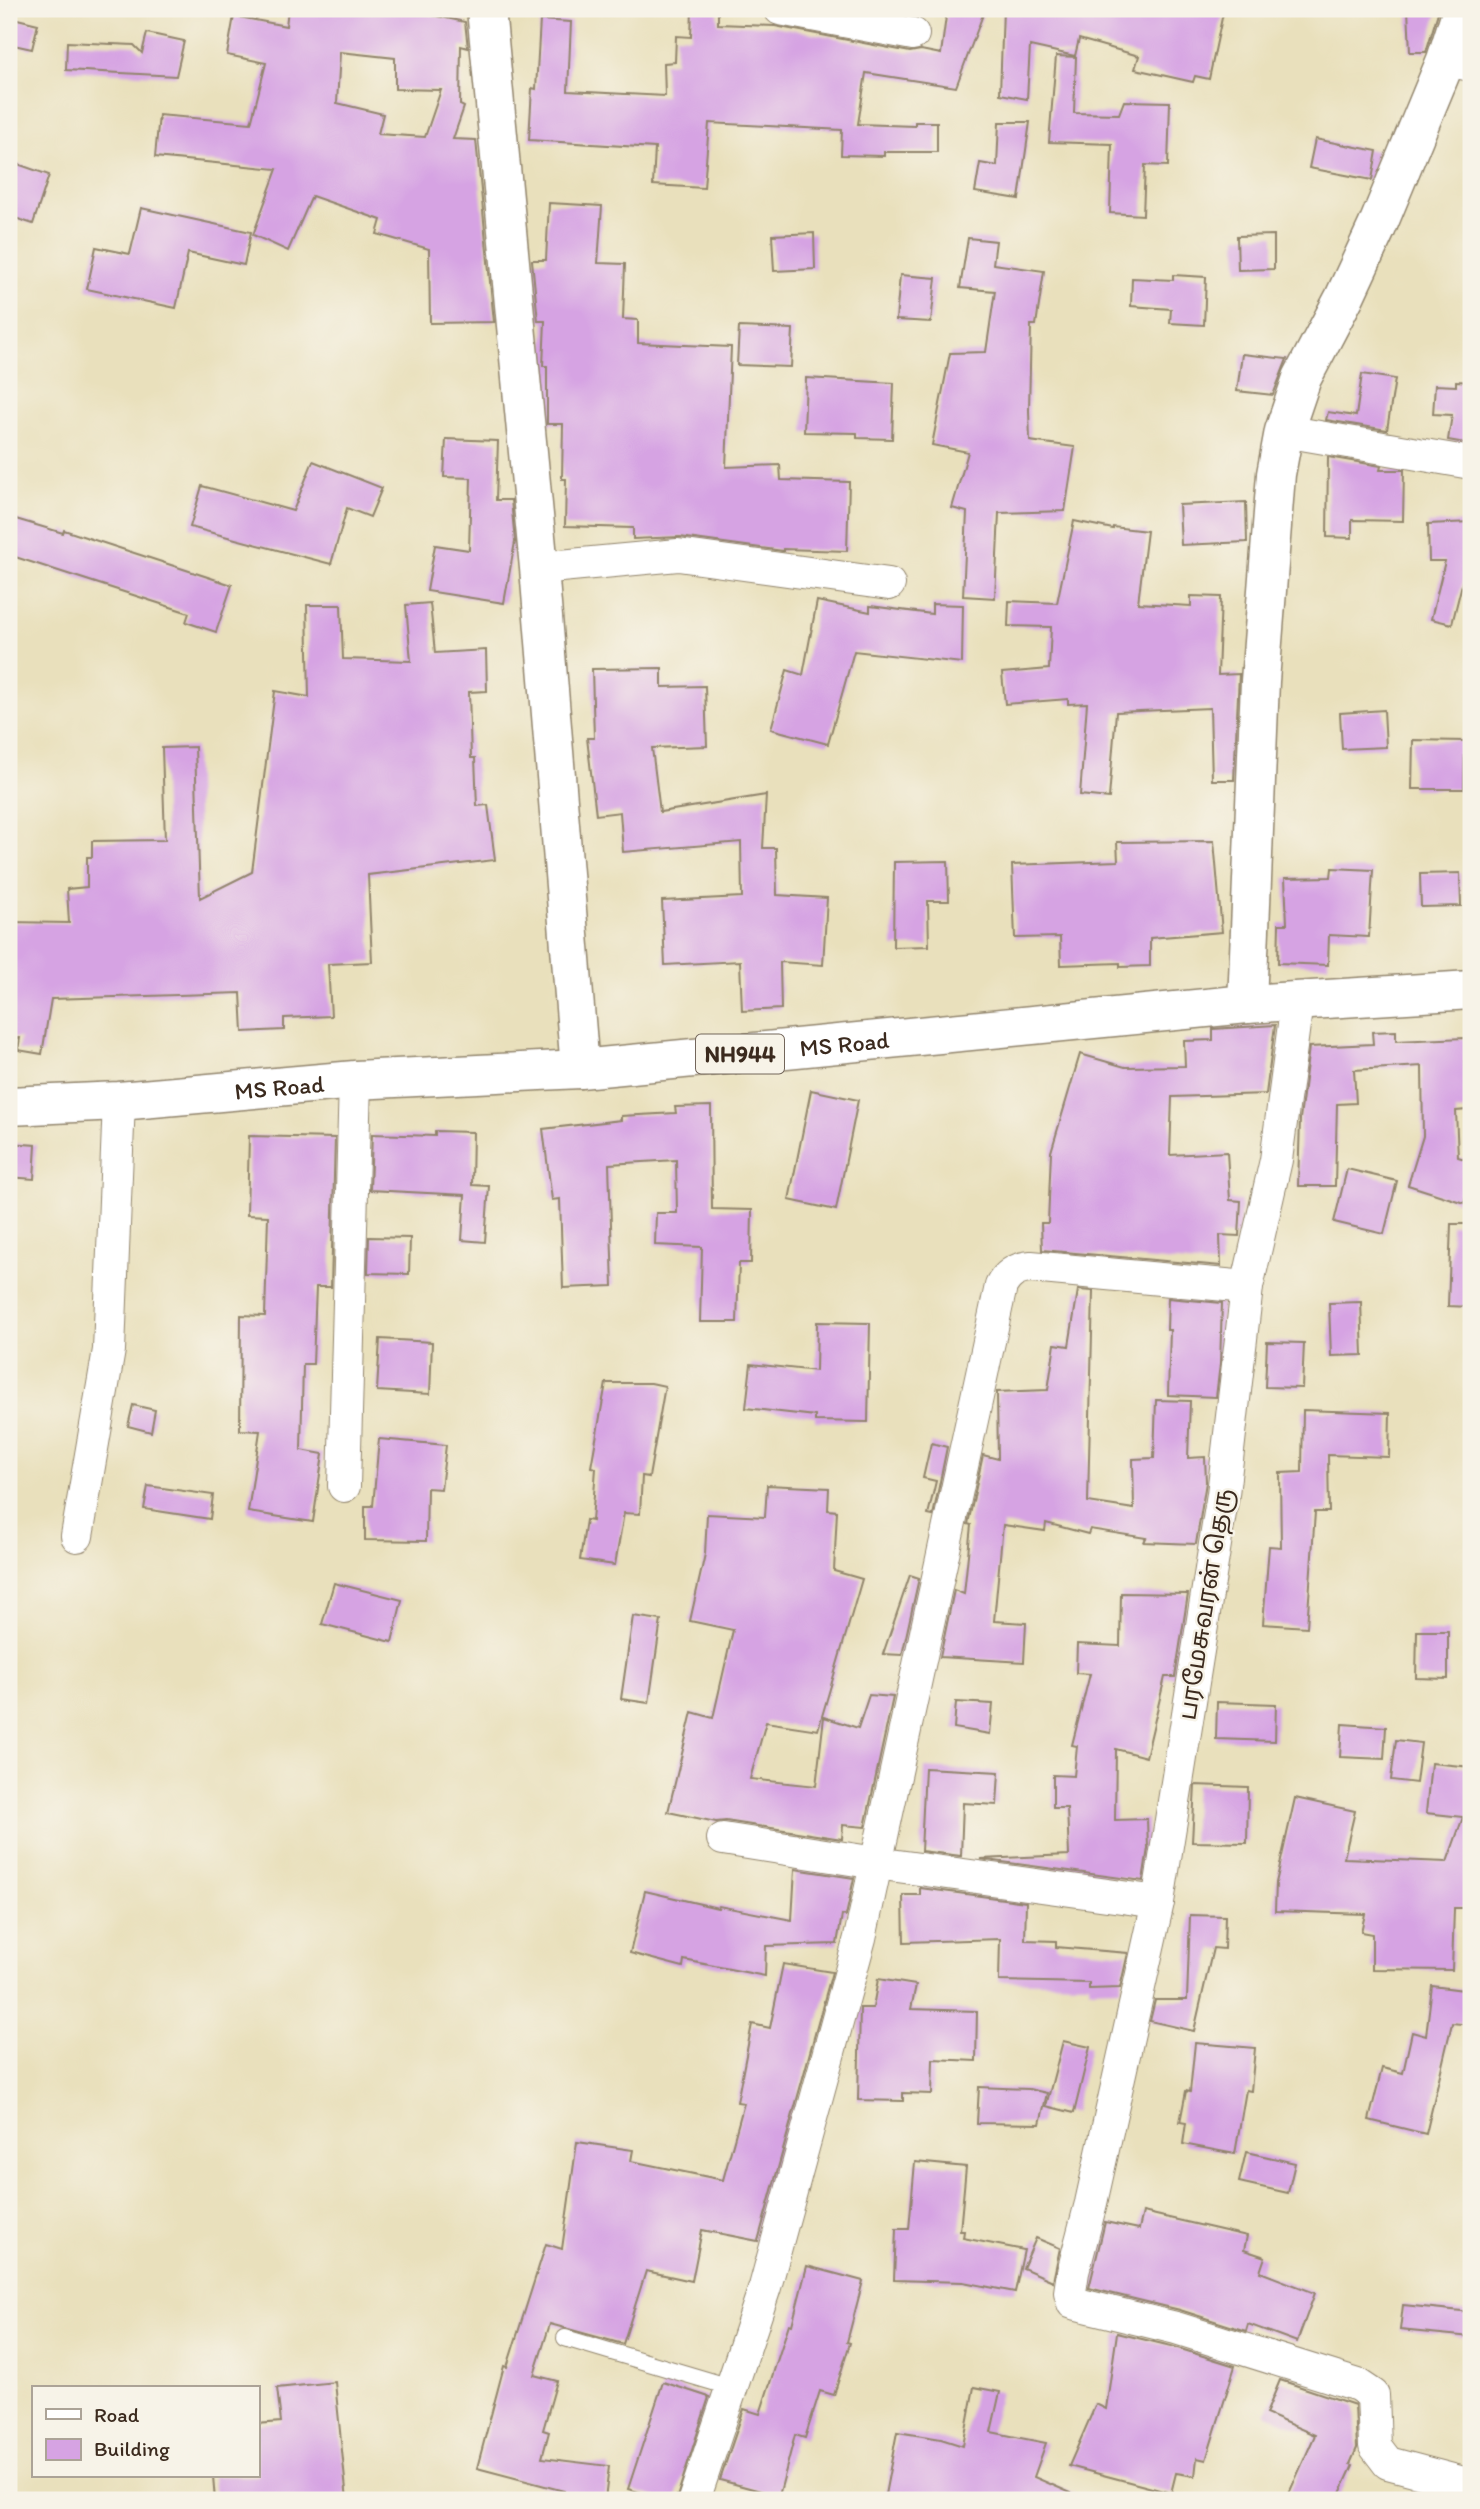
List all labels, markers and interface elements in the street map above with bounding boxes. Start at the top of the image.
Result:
street label: MS Road [798,1024,891,1062]
road number: NH944 [696,1035,784,1074]
street label: MS Road [233,1068,325,1105]
street label: பரமேசுவரன் தெரு [1172,1486,1240,1722]
legend [32,2386,259,2478]
text: Road [94,2402,140,2427]
text: Building [94,2436,170,2461]

